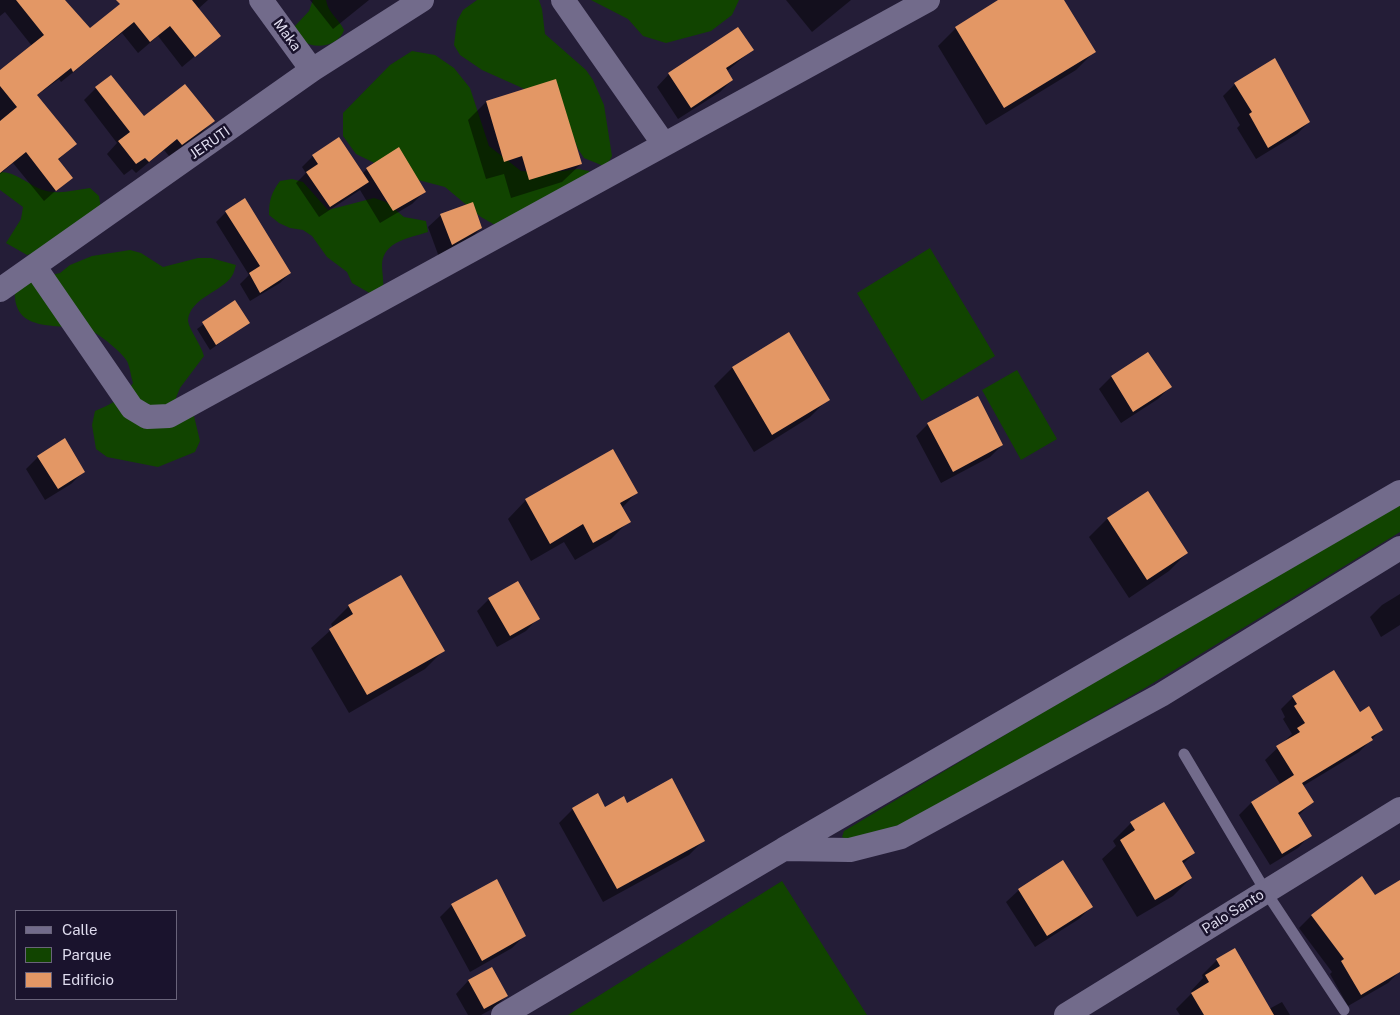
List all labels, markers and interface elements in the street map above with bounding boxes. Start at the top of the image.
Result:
street label: Maka [270,16,304,54]
street label: JERUTI [187,123,233,163]
street label: Palo Santo [1199,886,1267,938]
legend [15,910,178,1000]
text: Calle [62,921,98,938]
text: Parque [62,946,112,963]
text: Edificio [62,971,114,988]

